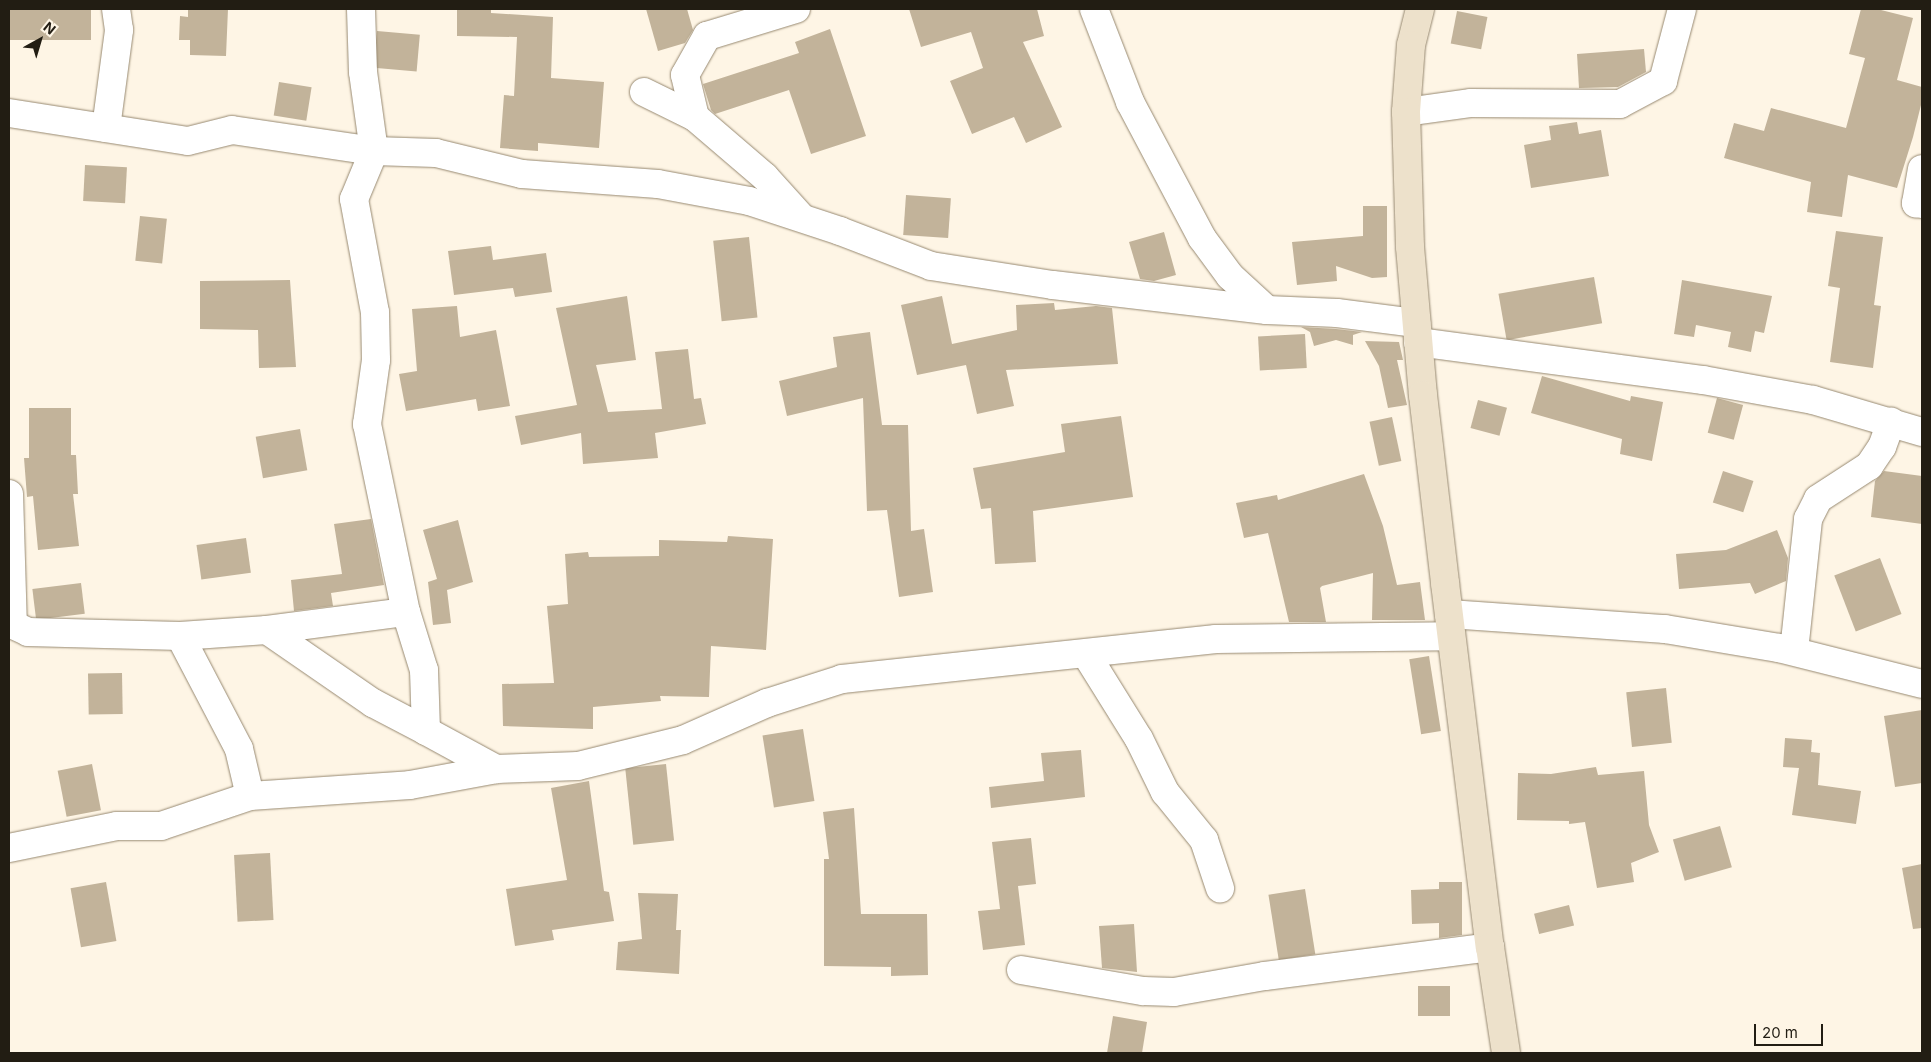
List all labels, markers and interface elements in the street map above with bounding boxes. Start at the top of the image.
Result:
north arrow [15,15,65,65]
text: N [40,18,59,38]
scale bar [1756,1014,1825,1046]
text: 20 m [1762,1023,1798,1042]

